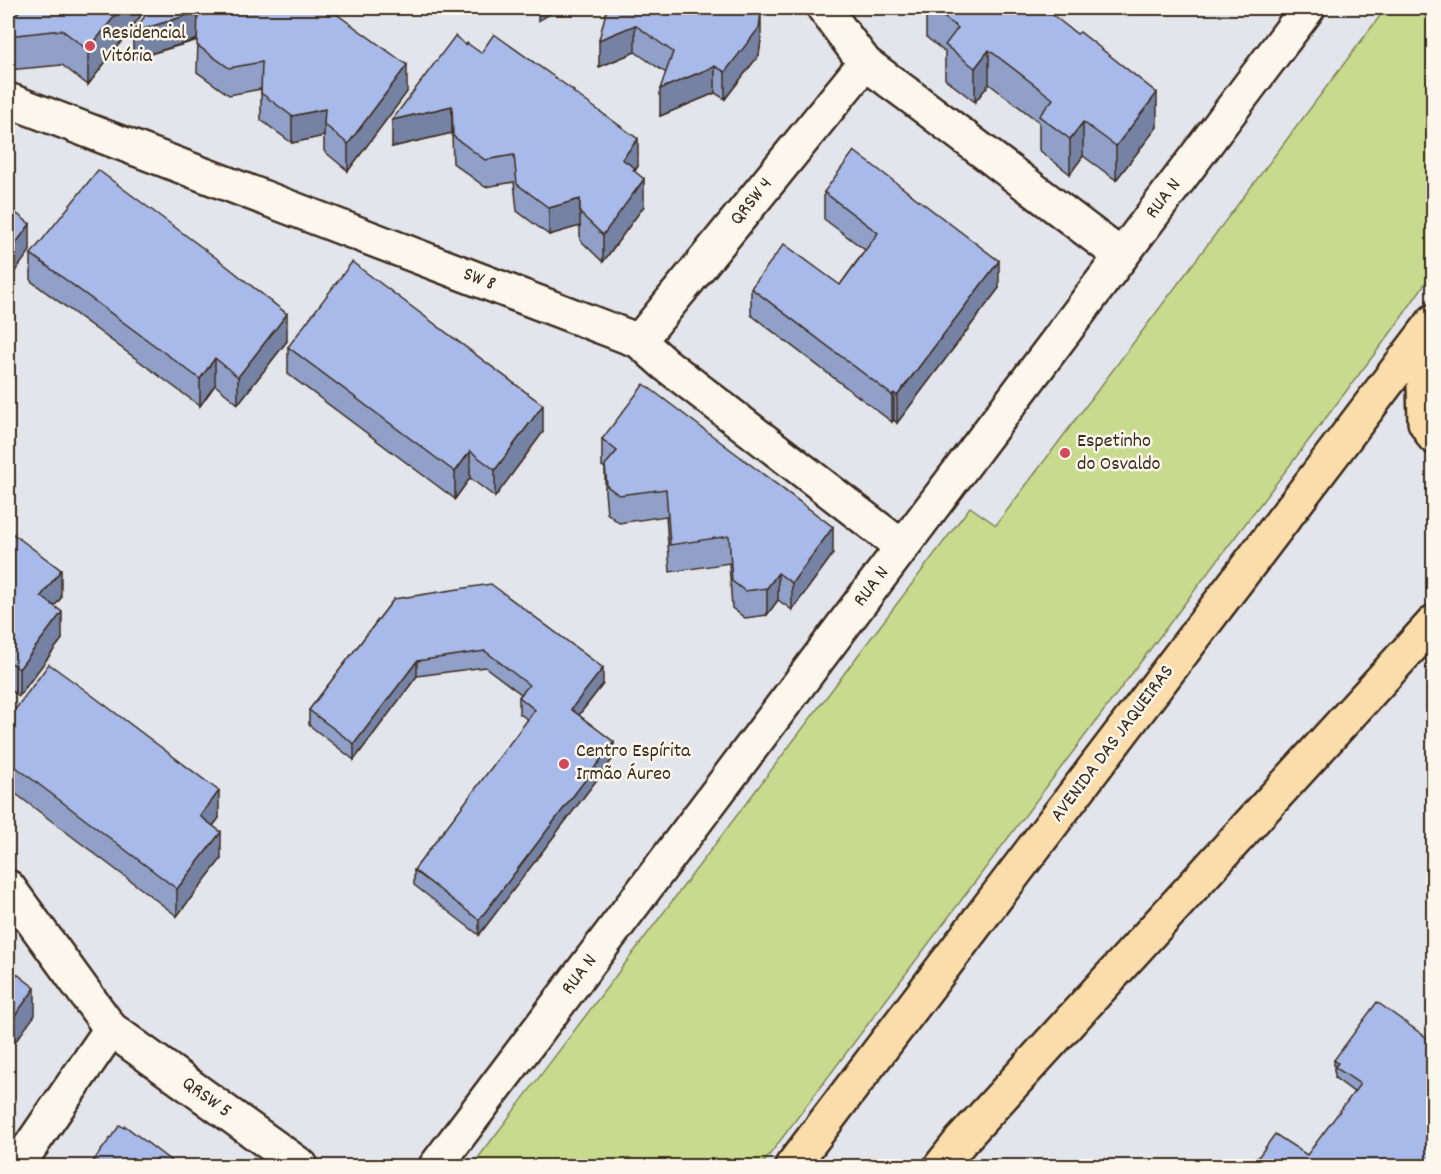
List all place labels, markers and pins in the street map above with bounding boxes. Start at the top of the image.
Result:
place label: Residencial Vitória [102,20,186,71]
marker: Residencial Vitória [83,39,97,53]
place label: Espetinho do Osvaldo [1077,428,1161,479]
marker: Espetinho do Osvaldo [1058,446,1072,460]
place label: Centro Espírita Irmão Áureo [576,738,691,789]
marker: Centro Espírita Irmão Áureo [557,757,571,771]

